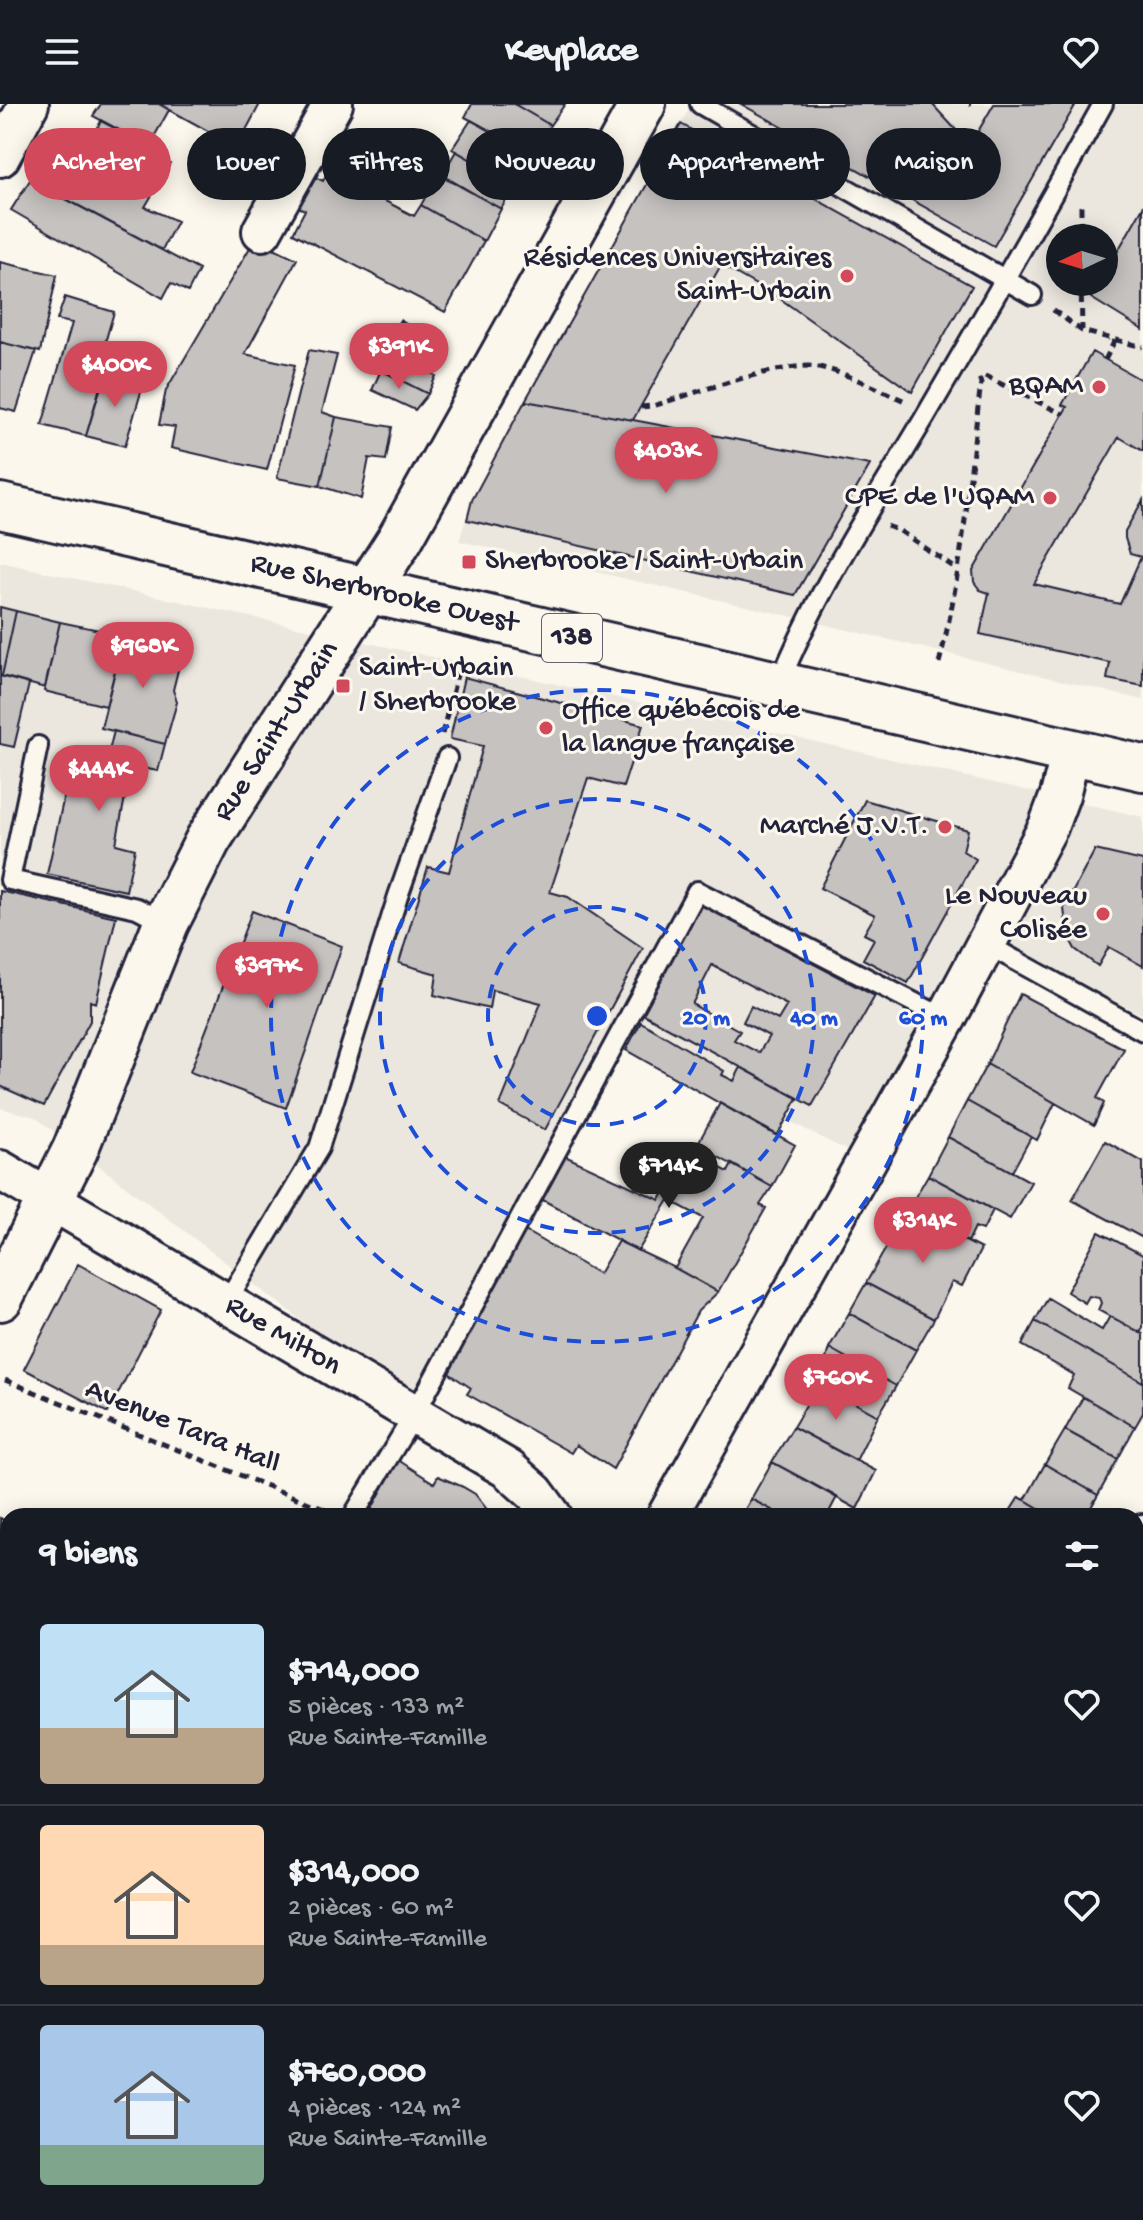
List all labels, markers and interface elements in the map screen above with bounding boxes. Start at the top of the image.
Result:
icon: menu [40,30,84,74]
icon: heart [1059,30,1103,74]
text: Keyplace [505,31,638,74]
chip: Acheter [24,128,171,200]
chip: Louer [187,128,306,200]
chip: Filtres [322,128,450,200]
chip: Nouveau [466,128,624,200]
chip: Appartement [640,128,850,200]
chip: Maison [866,128,1001,200]
north arrow [1046,224,1118,296]
map controls [1046,224,1118,296]
place label: Résidences Universitaires Saint-Urbain [524,242,832,311]
marker: Résidences Universitaires Saint-Urbain [838,267,856,285]
pin: $391K [343,323,455,391]
text: $391K [367,333,431,364]
pin: $400K [59,341,171,409]
text: $400K [81,351,149,382]
place label: BQAM [1008,370,1083,405]
marker: BQAM [1090,378,1108,396]
pin: $403K [610,427,722,495]
text: $403K [633,437,699,468]
place label: CPE de l'UQAM [845,481,1034,516]
marker: CPE de l'UQAM [1041,489,1059,507]
place label: Sherbrooke / Saint-Urbain [485,545,803,580]
street label: Rue Sherbrooke Ouest [247,546,524,642]
marker: Sherbrooke / Saint-Urbain [460,553,478,571]
road number: 138 [542,614,602,662]
pin: $968K [87,622,199,690]
text: $968K [110,632,176,663]
street label: Rue Saint-Urbain [207,635,347,828]
place label: Saint-Urbain / Sherbrooke [359,652,516,721]
marker: Saint-Urbain / Sherbrooke [334,677,352,695]
place label: Office québécois de la langue française [562,694,801,763]
marker: Office québécois de la langue française [537,719,555,737]
pin: $444K [43,745,155,813]
text: $444K [68,755,130,786]
place label: Marché J.V.T. [760,810,929,845]
marker: Marché J.V.T. [936,818,954,836]
place label: Le Nouveau Colisée [945,880,1088,949]
marker: Le Nouveau Colisée [1094,905,1112,923]
pin: $397K [211,942,323,1010]
text: $397K [234,952,300,983]
centre of rings [583,1002,611,1030]
text: 20 m [682,1005,730,1034]
text: 40 m [789,1005,838,1034]
text: 60 m [899,1005,947,1034]
pin: $714K [613,1142,725,1210]
text: $714K [638,1152,700,1183]
pin: $314K [867,1197,979,1265]
text: $314K [892,1207,954,1238]
street label: Rue Milton [218,1289,347,1384]
pin: $760K [780,1354,892,1422]
text: $760K [802,1364,870,1395]
street label: Avenue Tara Hall [80,1373,284,1483]
icon: filters [1060,1534,1104,1578]
text: 9 biens [40,1536,137,1576]
text: $714,000 [288,1653,419,1693]
icon: home [104,1656,200,1752]
icon: heart [1060,1682,1104,1726]
text: 5 pièces · 133 m² [288,1693,464,1724]
text: Rue Sainte-Famille [288,1724,487,1755]
text: $314,000 [288,1854,419,1894]
icon: home [104,1857,200,1953]
icon: heart [1060,1883,1104,1927]
text: 2 pièces · 60 m² [288,1894,454,1925]
text: Rue Sainte-Famille [288,1925,487,1956]
text: $760,000 [288,2054,426,2094]
icon: home [104,2057,200,2153]
icon: heart [1060,2083,1104,2127]
text: 4 pièces · 124 m² [288,2094,461,2125]
text: Rue Sainte-Famille [288,2125,487,2156]

